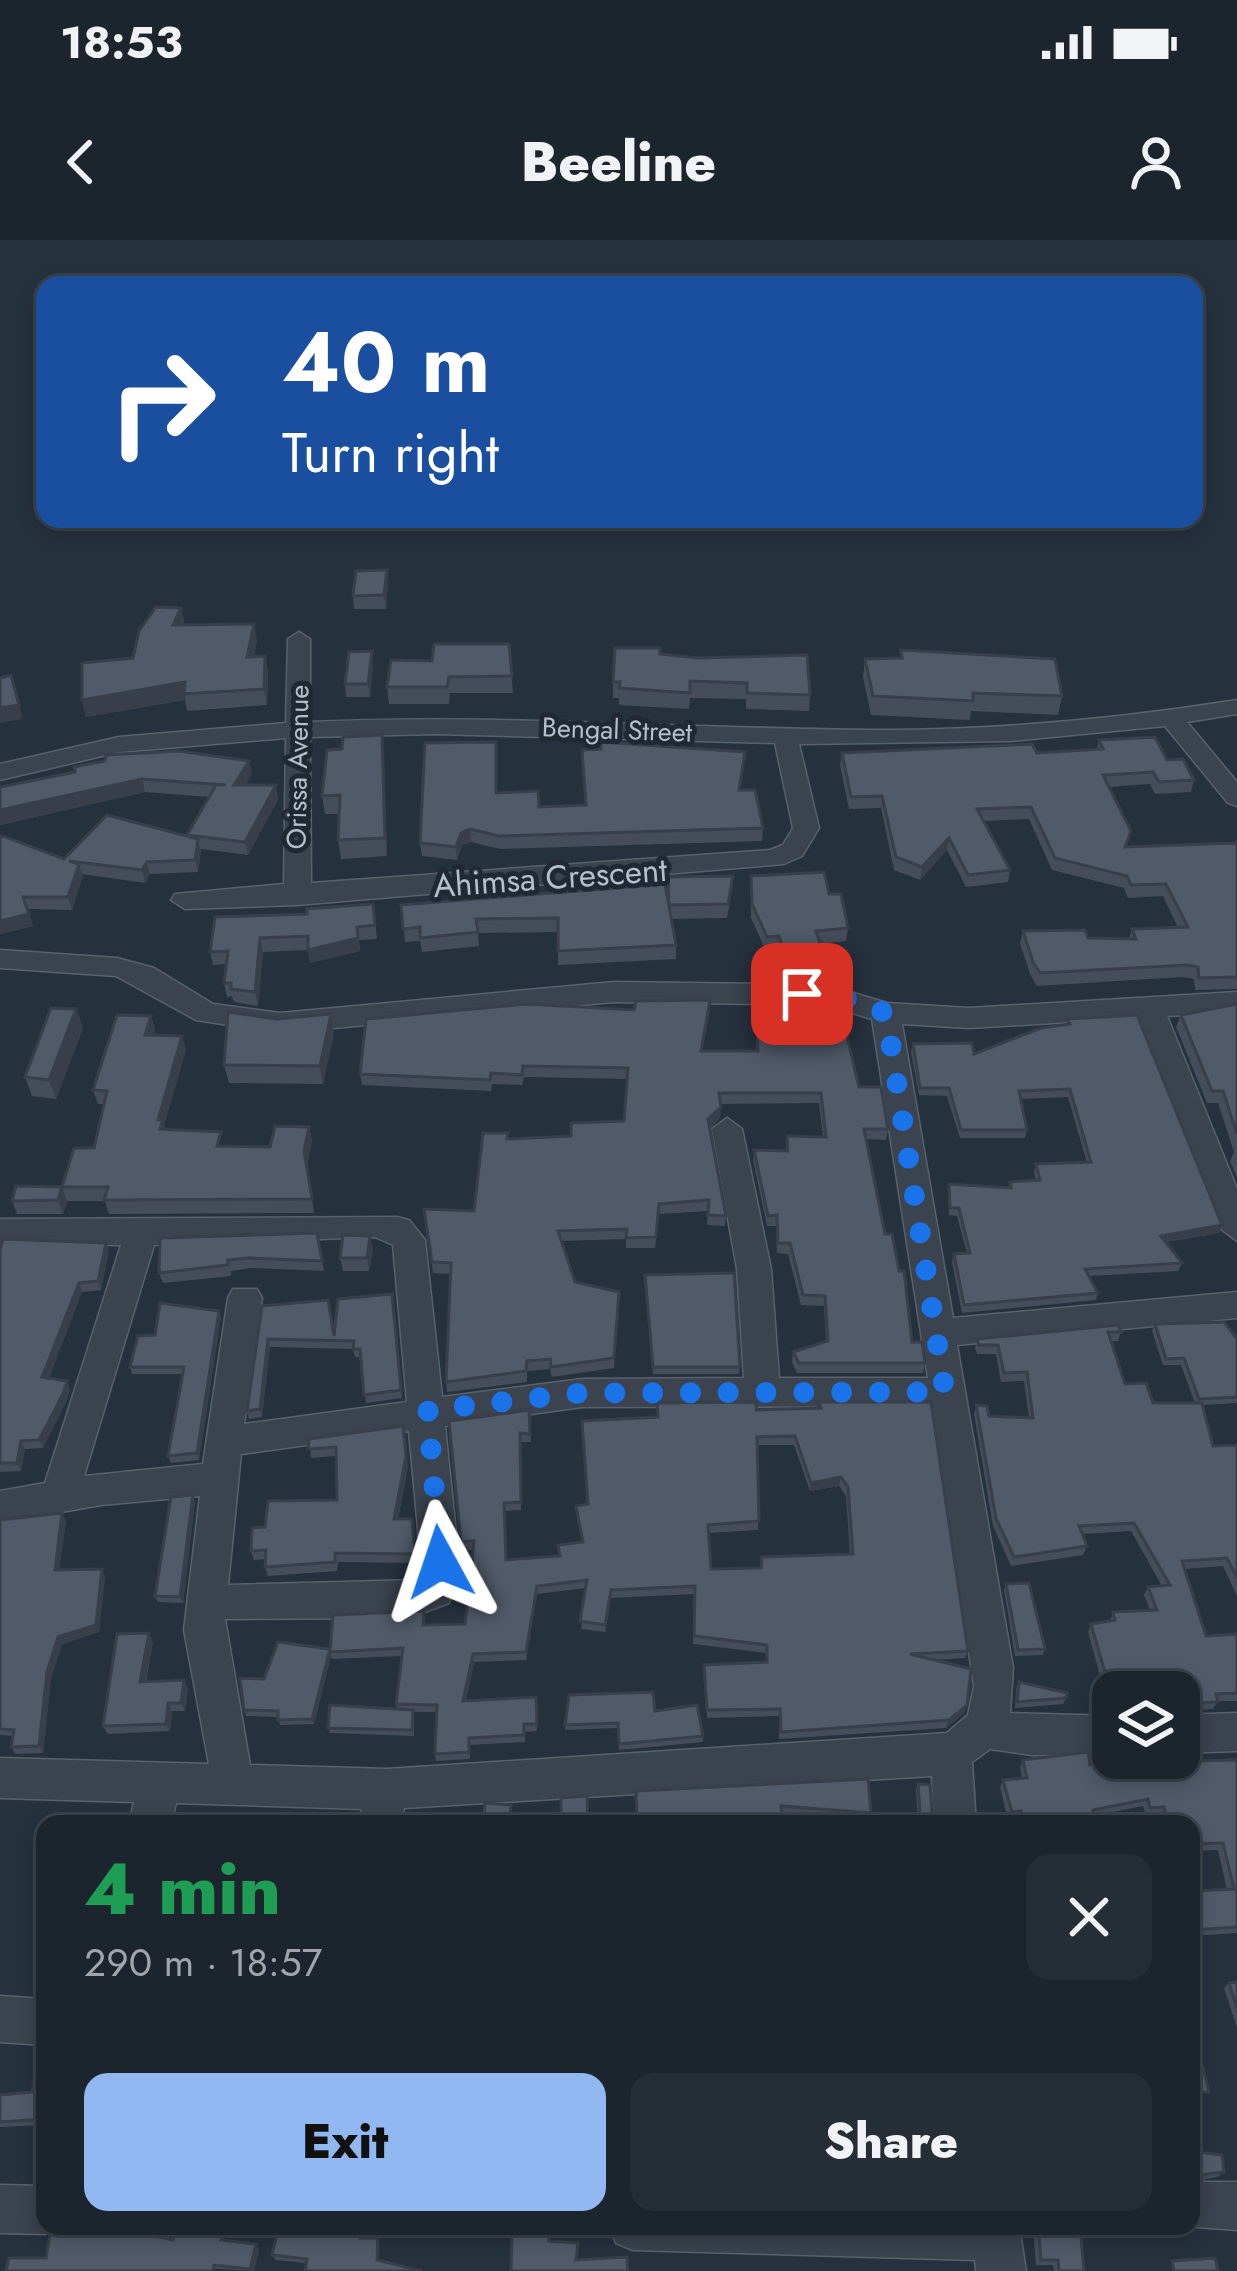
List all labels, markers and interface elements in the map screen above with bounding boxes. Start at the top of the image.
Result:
text: 18:53 [60,10,183,75]
text: Beeline [521,123,716,201]
icon: back [48,129,114,195]
icon: person [1123,129,1189,195]
text: 40 m [282,302,490,424]
icon: right [84,324,240,480]
text: Turn right [282,414,499,492]
street label: Orissa Avenue [277,684,318,850]
street label: Bengal Street [541,707,693,752]
street label: Ahimsa Crescent [432,846,669,909]
pin [751,943,853,1045]
icon: arrive [769,961,835,1027]
position arrow [377,1499,503,1625]
map controls [1092,1671,1200,1779]
button: layers [1092,1671,1200,1779]
text: 4 min [84,1837,281,1941]
button: close [1026,1854,1152,1980]
text: 290 m · 18:57 [84,1934,322,1991]
button: Exit [84,2073,606,2211]
button: Share [630,2073,1152,2211]

